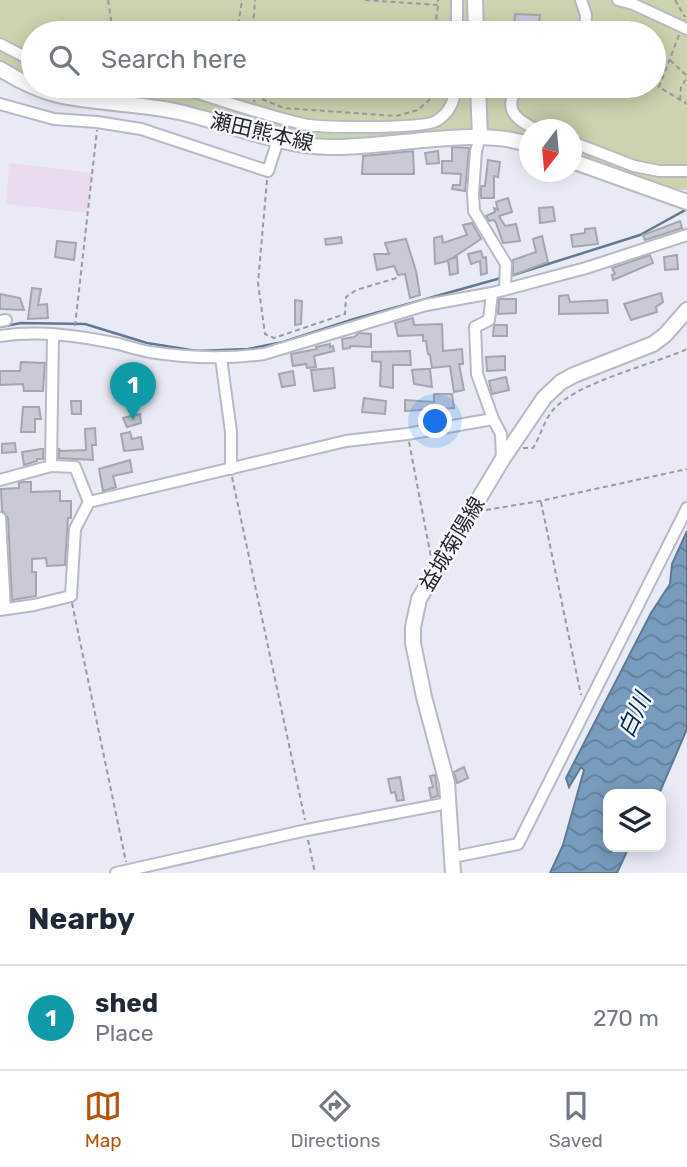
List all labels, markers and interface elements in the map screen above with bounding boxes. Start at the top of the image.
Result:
search box [21,21,666,98]
icon: search [45,41,83,79]
text: Search here [101,44,247,75]
street label: 瀬田熊本線 [208,108,316,156]
north arrow [519,119,582,182]
pin: 1 [110,362,156,420]
your location [418,404,452,438]
street label: 益城菊陽線 [414,492,489,595]
water label: 白川 [612,686,658,742]
map controls [603,789,666,852]
button: layers [603,789,666,852]
text: Nearby [28,901,135,937]
text: shed [95,988,158,1019]
text: 1 [45,1004,57,1032]
text: 270 m [593,1004,659,1032]
text: Place [95,1019,154,1047]
tab: Map [84,1087,122,1152]
tab: Directions [290,1087,380,1152]
tab: Saved [549,1087,603,1152]

